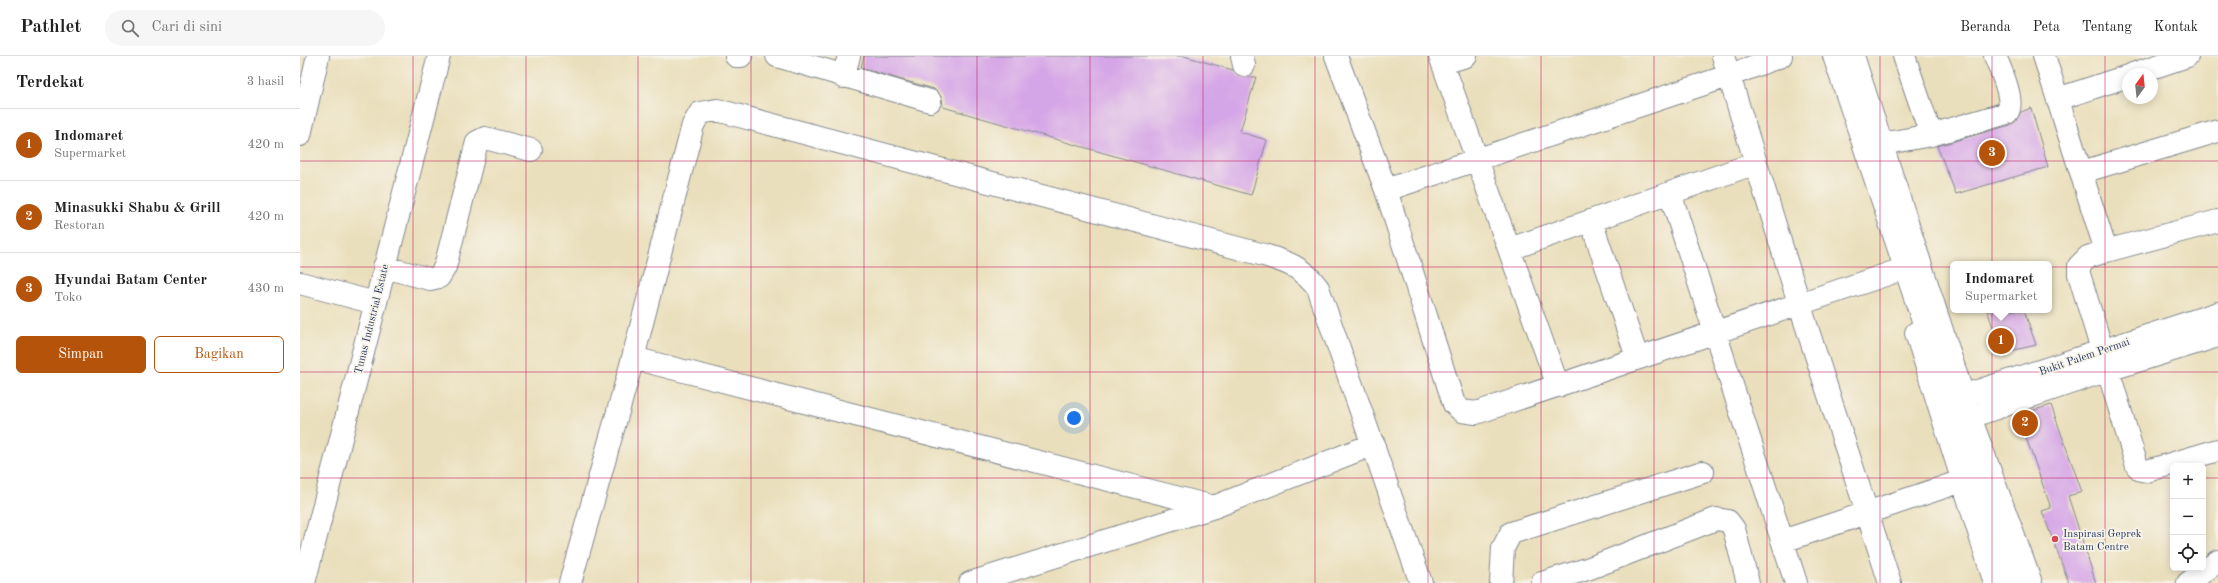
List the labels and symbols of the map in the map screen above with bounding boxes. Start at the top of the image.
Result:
north arrow [2122,68,2158,104]
pin: 3 [1979,138,2005,168]
street label: Tunas Industrial Estate [353,263,391,376]
pin: 1 [1988,326,2014,356]
street label: Bukit Palem Permai [2038,337,2131,378]
your location [1064,408,1084,428]
pin: 2 [2012,408,2038,438]
place label: Inspirasi Geprek Batam Centre [2063,529,2142,553]
marker: Inspirasi Geprek Batam Centre [2050,534,2060,544]

